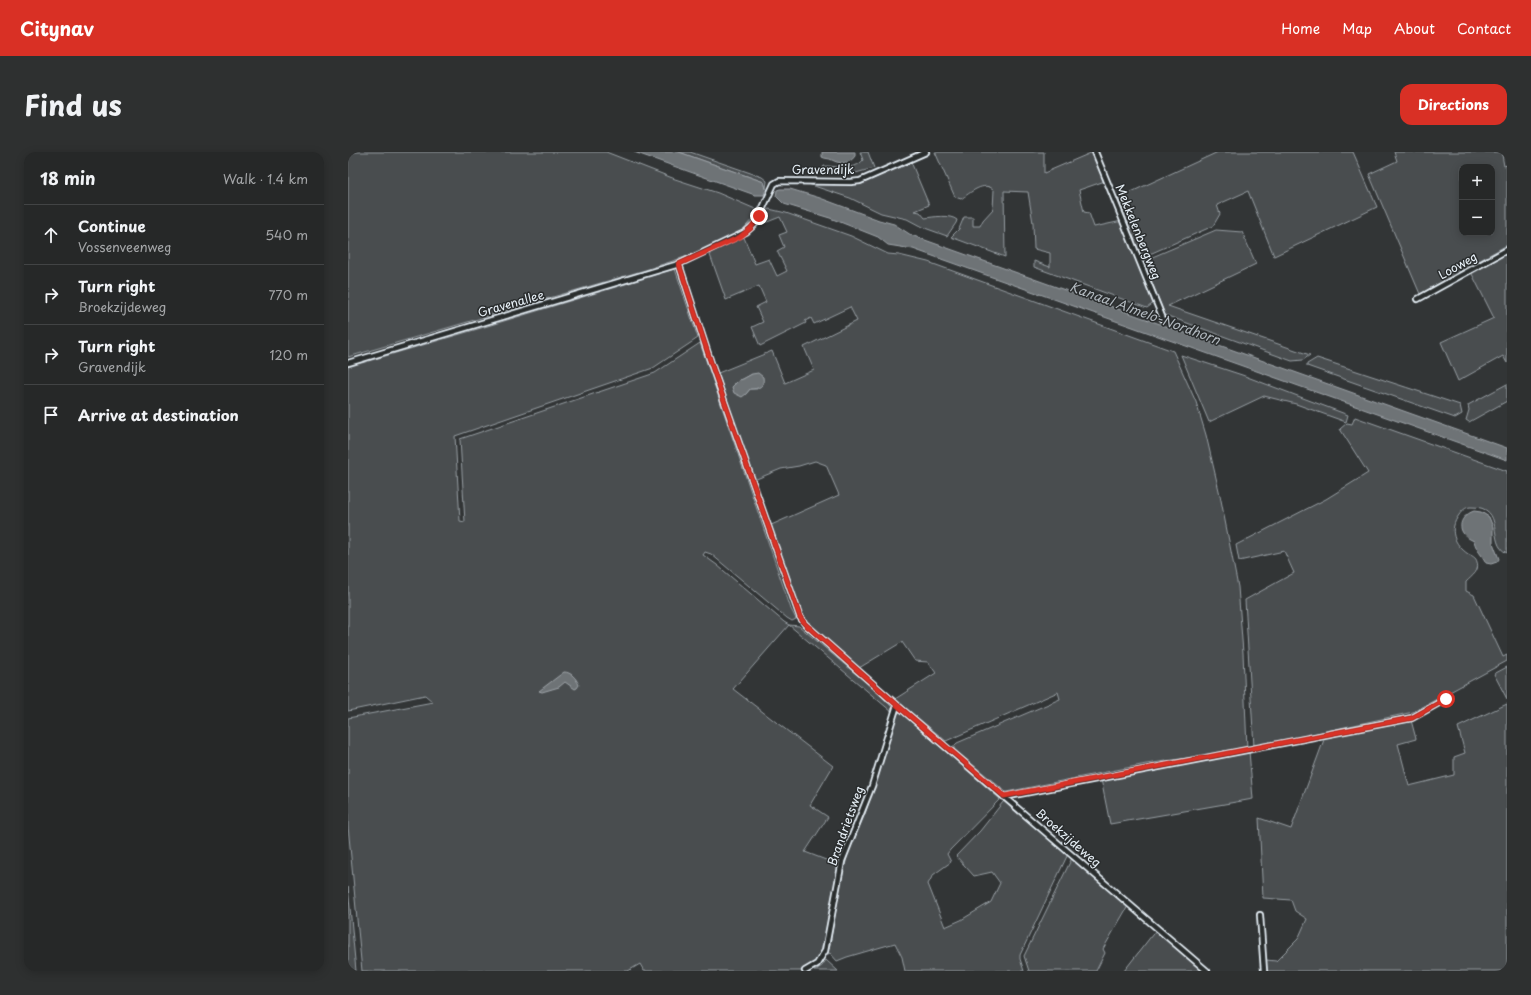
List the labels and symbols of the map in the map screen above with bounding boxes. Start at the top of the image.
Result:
street label: Gravendijk [792,160,854,178]
street label: Mekkelenbergweg [1112,181,1166,282]
route end [750,207,768,225]
street label: Looweg [1435,247,1480,283]
water label: Kanaal Almelo-Nordhorn [1067,277,1224,349]
street label: Gravenallee [475,285,547,321]
route start [1437,690,1455,708]
street label: Brandrietsweg [822,783,868,868]
street label: Broekzijdeweg [1032,804,1105,871]

